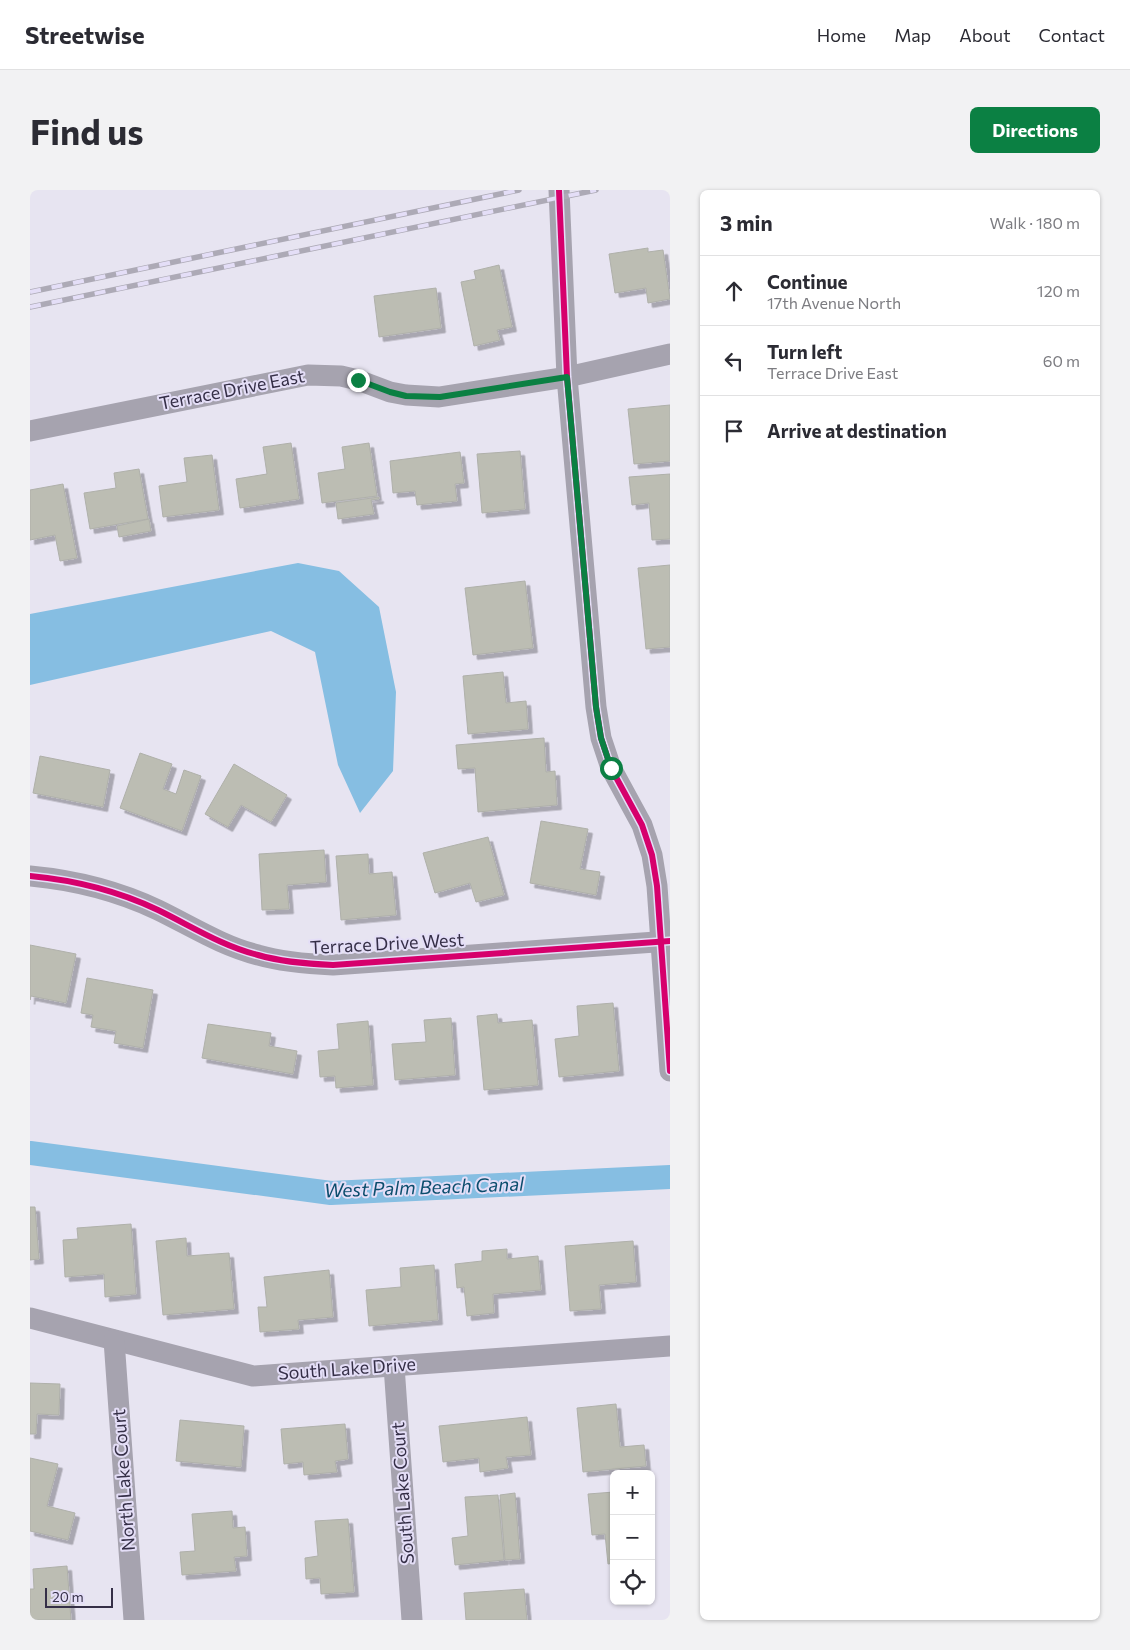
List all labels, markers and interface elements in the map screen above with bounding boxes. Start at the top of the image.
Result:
text: Streetwise [25,20,145,49]
text: Home [817,24,866,46]
text: Map [894,24,931,46]
text: About [959,24,1011,46]
text: Contact [1039,24,1105,46]
button: Directions [970,107,1100,153]
text: Find us [30,109,144,152]
text: 3 min [720,210,773,235]
text: Walk · 180 m [990,213,1080,232]
text: Continue [767,270,847,293]
icon: ahead [720,277,748,305]
text: 120 m [1037,281,1080,300]
text: 17th Avenue North [767,293,901,312]
text: Turn left [767,340,842,363]
icon: left [720,347,748,375]
text: 60 m [1043,351,1080,370]
text: Terrace Drive East [767,363,898,382]
street label: Terrace Drive East [157,364,306,414]
route end [347,369,370,392]
icon: arrive [720,417,748,445]
text: Arrive at destination [767,419,947,442]
route start [600,757,623,780]
street label: Terrace Drive West [309,928,464,958]
water label: West Palm Beach Canal [324,1171,525,1201]
street label: South Lake Drive [277,1352,417,1384]
street label: North Lake Court [107,1408,139,1552]
street label: South Lake Court [386,1421,418,1565]
map controls [610,1470,655,1605]
button: + [610,1470,655,1515]
button: − [610,1515,655,1560]
button: locate [610,1560,655,1605]
scale bar [45,1585,112,1608]
text: 20 m [52,1588,84,1605]

